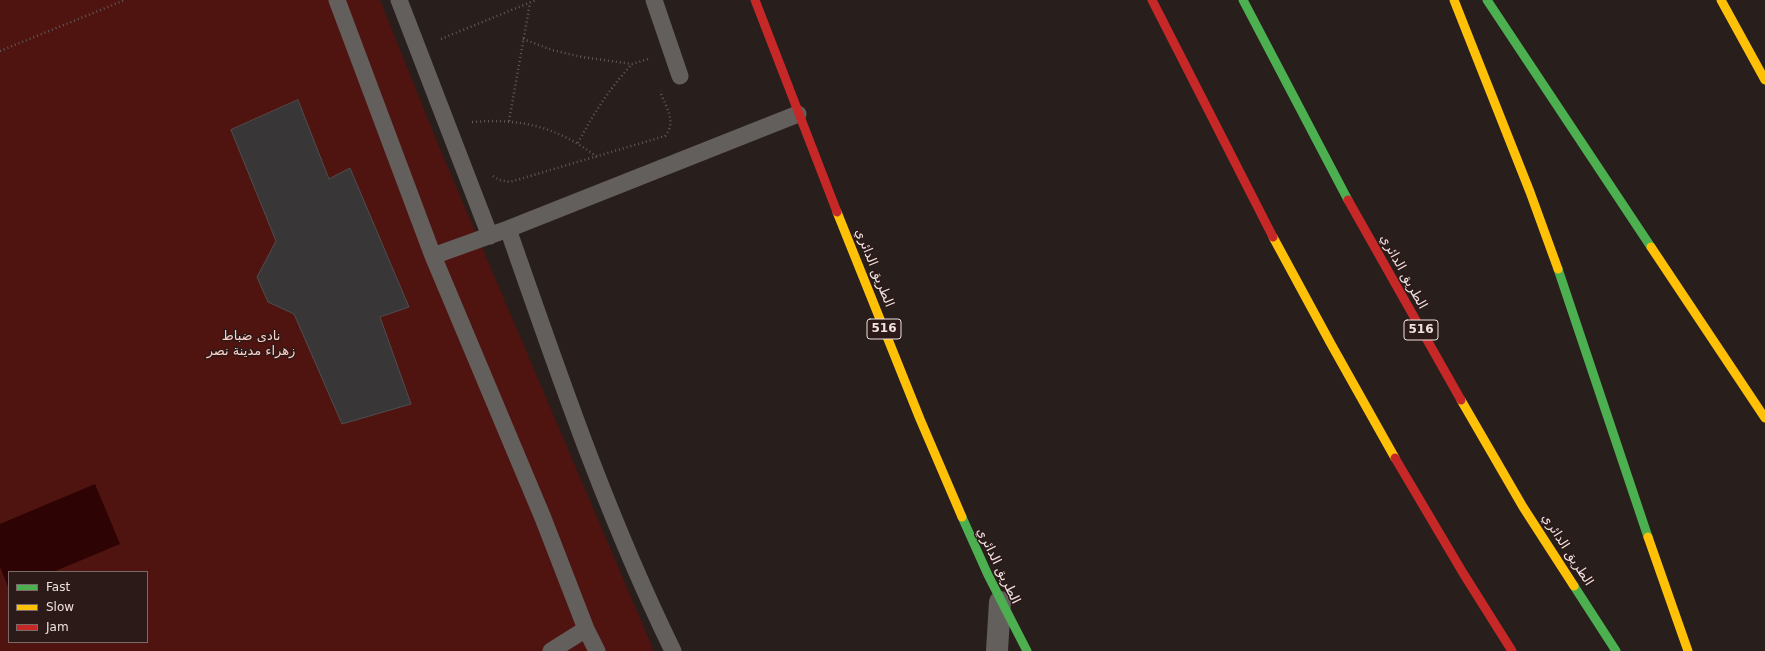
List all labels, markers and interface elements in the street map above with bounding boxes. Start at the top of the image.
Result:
street label: الطريق الدائري [851,227,897,309]
street label: الطريق الدائري [1376,232,1430,312]
road number: 516 [867,319,901,339]
road number: 516 [1404,320,1438,340]
park label: نادى ضباط زهراء مدينة نصر [207,329,295,360]
street label: الطريق الدائري [1538,511,1596,589]
street label: الطريق الدائري [973,525,1023,607]
legend [8,571,148,643]
text: Fast [46,580,70,594]
text: Slow [46,600,74,614]
text: Jam [46,620,69,634]

